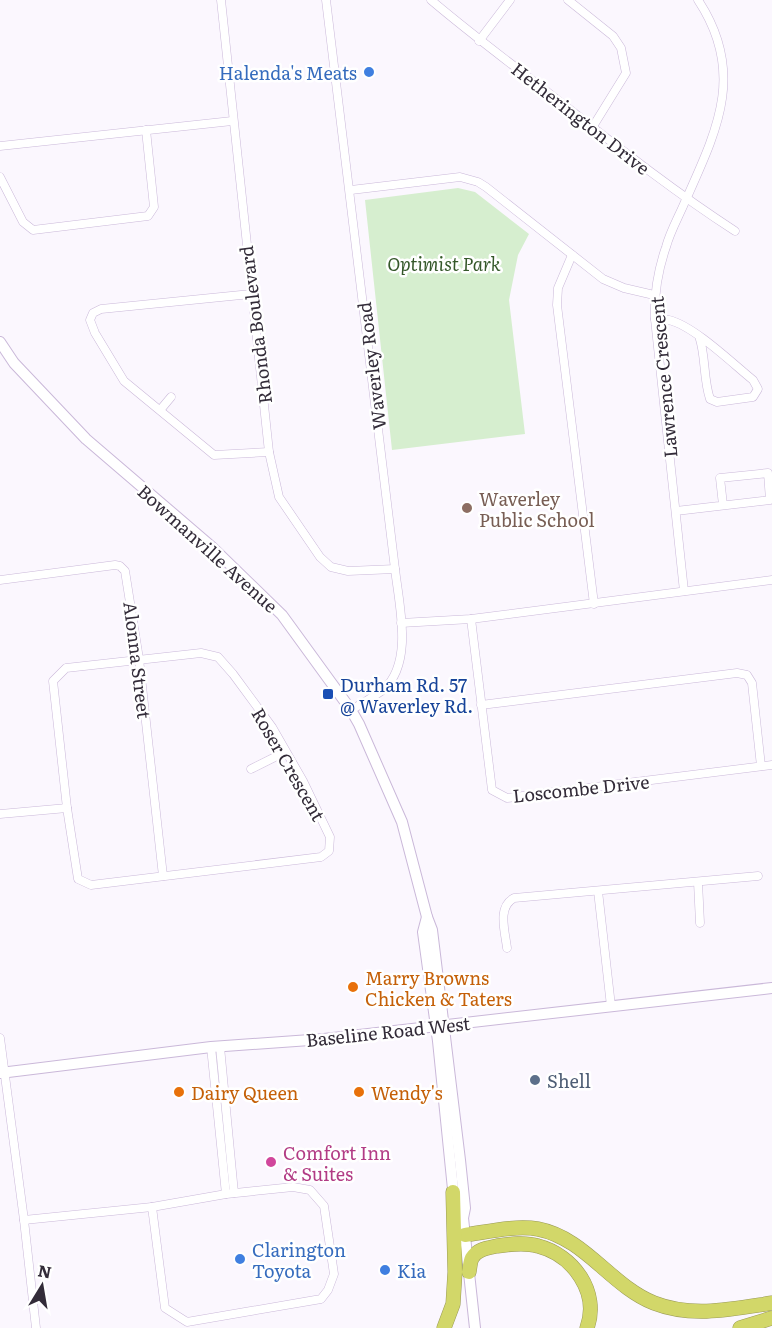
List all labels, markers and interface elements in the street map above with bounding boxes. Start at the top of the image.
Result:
street label: Hetherington Drive [506,55,656,181]
place label: Halenda's Meats [219,59,357,86]
marker: Halenda's Meats [362,65,376,79]
street label: Rhonda Boulevard [232,244,278,406]
park label: Optimist Park [387,250,501,277]
street label: Lawrence Crescent [642,294,684,459]
street label: Waverley Road [350,301,392,431]
street label: Bowmanville Avenue [132,478,284,618]
place label: Waverley Public School [479,485,594,533]
marker: Waverley Public School [460,501,474,515]
street label: Alonna Street [117,600,159,721]
place label: Durham Rd. 57 @ Waverley Rd. [340,671,473,719]
marker: Durham Rd. 57 @ Waverley Rd. [321,687,335,701]
street label: Roser Crescent [246,702,333,826]
street label: Loscombe Drive [511,767,651,809]
place label: Marry Browns Chicken & Taters [365,964,512,1012]
marker: Marry Browns Chicken & Taters [346,980,360,994]
street label: Baseline Road West [305,1009,472,1053]
place label: Shell [547,1067,591,1094]
marker: Shell [528,1073,542,1087]
place label: Dairy Queen [191,1079,299,1106]
place label: Wendy's [371,1079,443,1106]
marker: Dairy Queen [172,1085,186,1099]
marker: Wendy's [352,1085,366,1099]
place label: Comfort Inn & Suites [283,1139,391,1187]
marker: Comfort Inn & Suites [264,1155,278,1169]
place label: Clarington Toyota [252,1236,346,1284]
marker: Clarington Toyota [233,1252,247,1266]
north arrow [12,1256,72,1316]
text: N [36,1257,54,1283]
place label: Kia [397,1257,427,1284]
marker: Kia [378,1263,392,1277]

